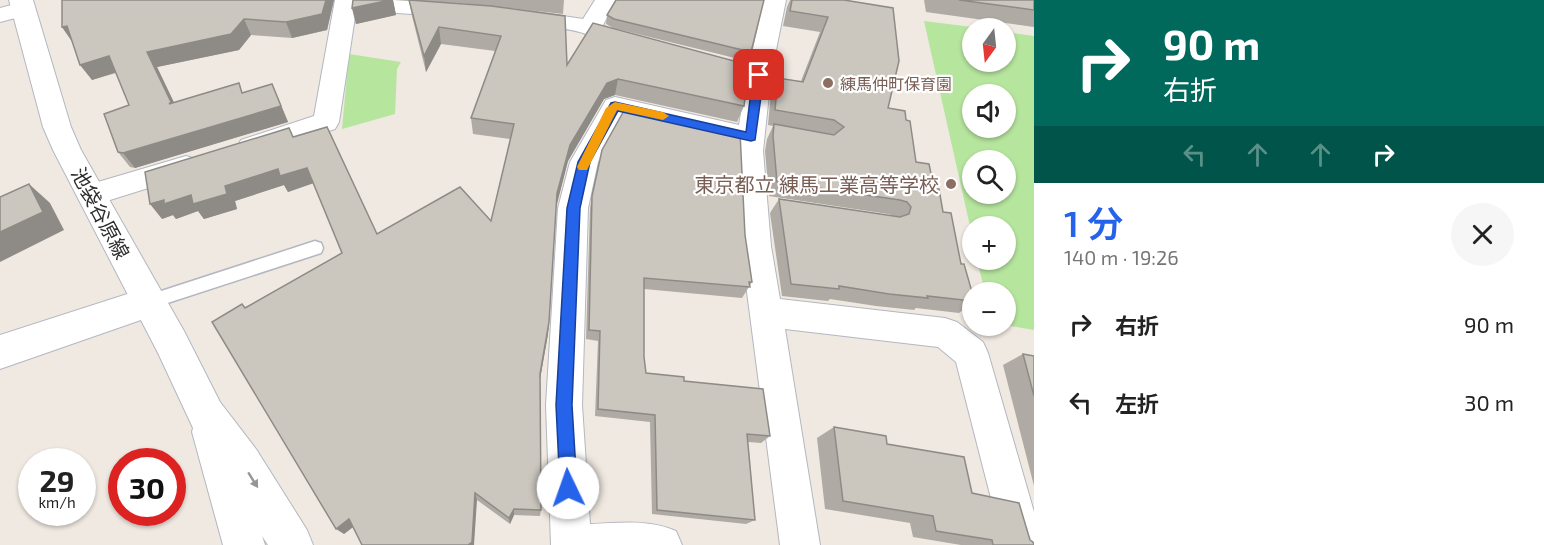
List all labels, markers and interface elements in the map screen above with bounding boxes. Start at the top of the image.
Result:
north arrow [962,18,1016,72]
map controls [962,18,1016,336]
text: 90 m [1163,18,1260,68]
icon: right [1064,24,1142,102]
pin [733,49,784,100]
icon: arrive [742,58,775,91]
text: 右折 [1163,73,1217,105]
place label: 練馬仲町保育園 [840,74,952,93]
marker: 練馬仲町保育園 [821,76,835,90]
button: sound [962,84,1016,138]
icon: left [1178,138,1211,171]
icon: ahead [1241,138,1274,171]
icon: ahead [1304,138,1337,171]
icon: right [1367,138,1400,171]
button: search [962,150,1016,204]
street label: 池袋谷原線 [67,163,135,263]
place label: 東京都立 練馬工業高等学校 [695,172,939,196]
marker: 東京都立 練馬工業高等学校 [944,177,958,191]
text: 1 分 [1064,201,1123,244]
button: close [1451,203,1514,266]
button: + [962,216,1016,270]
text: 140 m · 19:26 [1064,245,1179,269]
button: − [962,282,1016,336]
icon: right [1064,308,1097,341]
text: 90 m [1464,311,1514,337]
text: 右折 [1115,312,1159,338]
icon: left [1064,386,1097,419]
text: 30 m [1464,389,1514,415]
text: 左折 [1115,390,1159,416]
speed limit sign: 30 [108,448,186,526]
position arrow [536,456,600,520]
text: 29 [39,462,75,498]
one-way arrow [247,472,258,488]
text: km/h [38,493,76,511]

